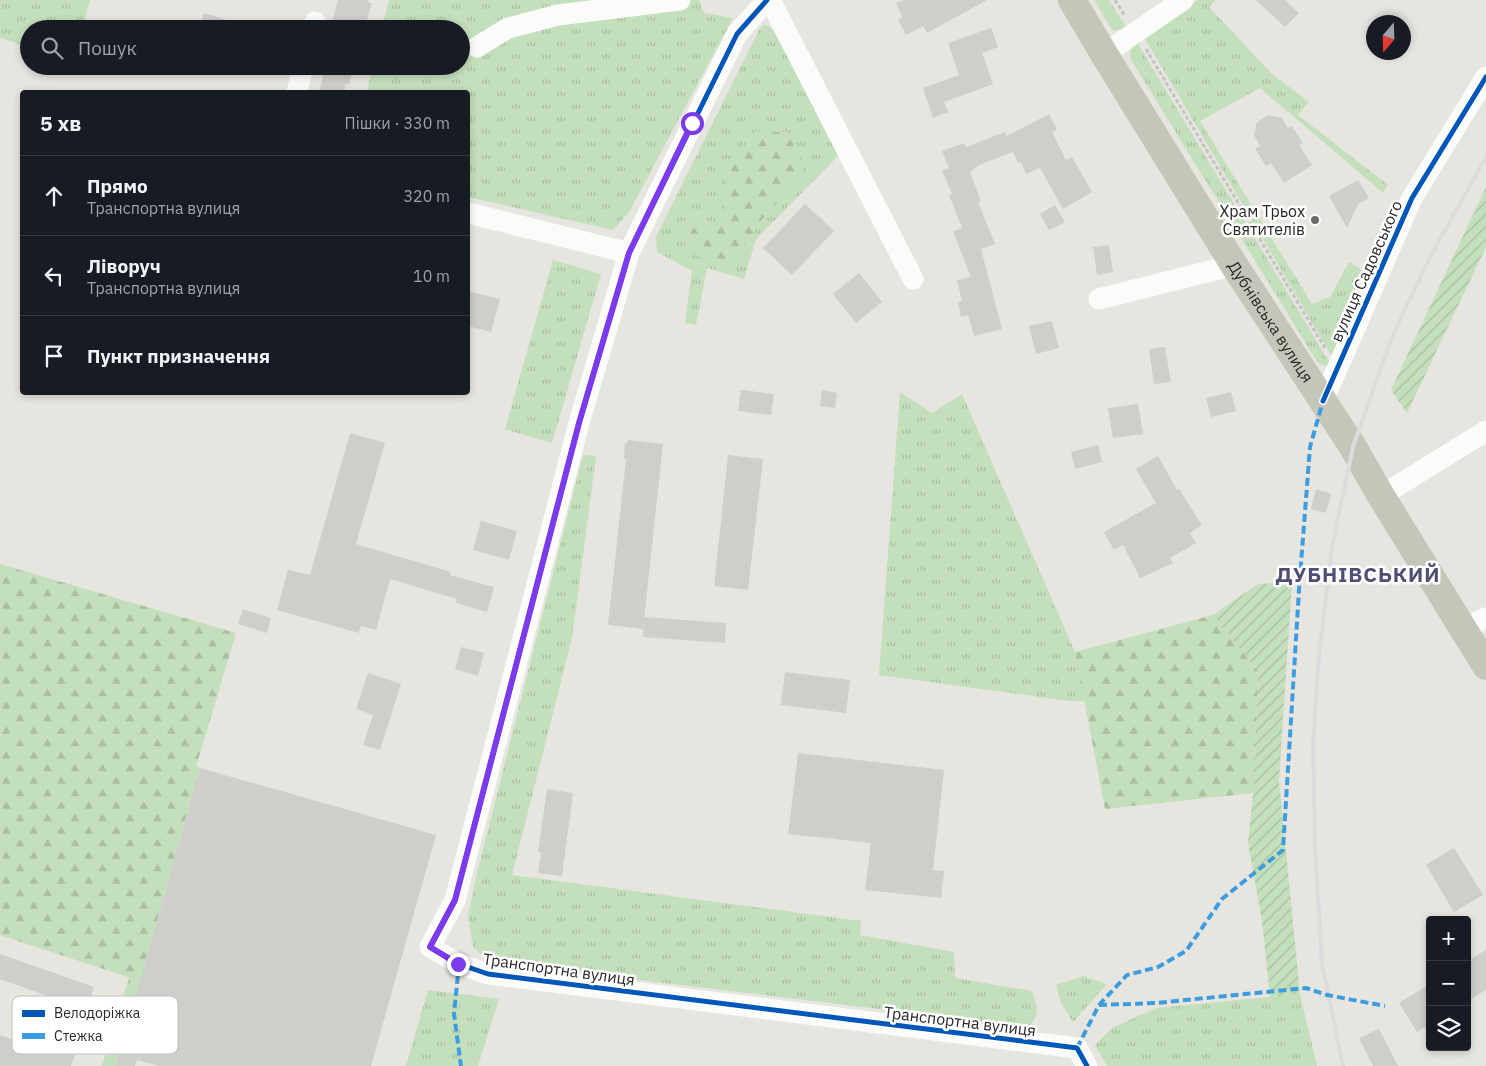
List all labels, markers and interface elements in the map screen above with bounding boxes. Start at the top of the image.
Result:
north arrow [1366,15,1411,60]
search box [20,20,470,75]
icon: search [38,34,66,62]
text: Пошук [78,36,137,60]
text: 5 хв [40,109,81,137]
route start [681,112,704,135]
text: Пішки · 330 m [345,113,450,133]
text: Прямо [87,174,148,198]
icon: ahead [40,182,68,210]
text: 320 m [403,186,450,206]
street label: вулиця Садовського [1326,197,1406,345]
text: Транспортна вулиця [87,198,240,218]
place label: Храм Трьох Святителів [1220,201,1305,239]
marker: Храм Трьох Святителів [1309,214,1321,226]
text: Ліворуч [87,254,161,278]
street label: Дубнівська вулиця [1224,257,1318,386]
icon: left [40,262,68,290]
text: 10 m [413,266,450,286]
text: Транспортна вулиця [87,278,240,298]
icon: arrive [40,342,68,370]
text: Пункт призначення [87,344,270,368]
district label: ДУБНІВСЬКИЙ [1276,560,1440,588]
map controls [1426,916,1471,1051]
button: + [1426,916,1471,961]
street label: Транспортна вулиця [482,948,636,990]
route end [447,953,470,976]
button: − [1426,961,1471,1006]
legend [12,996,178,1054]
street label: Транспортна вулиця [883,1002,1037,1040]
text: Велодоріжка [54,1004,141,1022]
button: layers [1426,1006,1471,1051]
text: Стежка [54,1027,103,1045]

